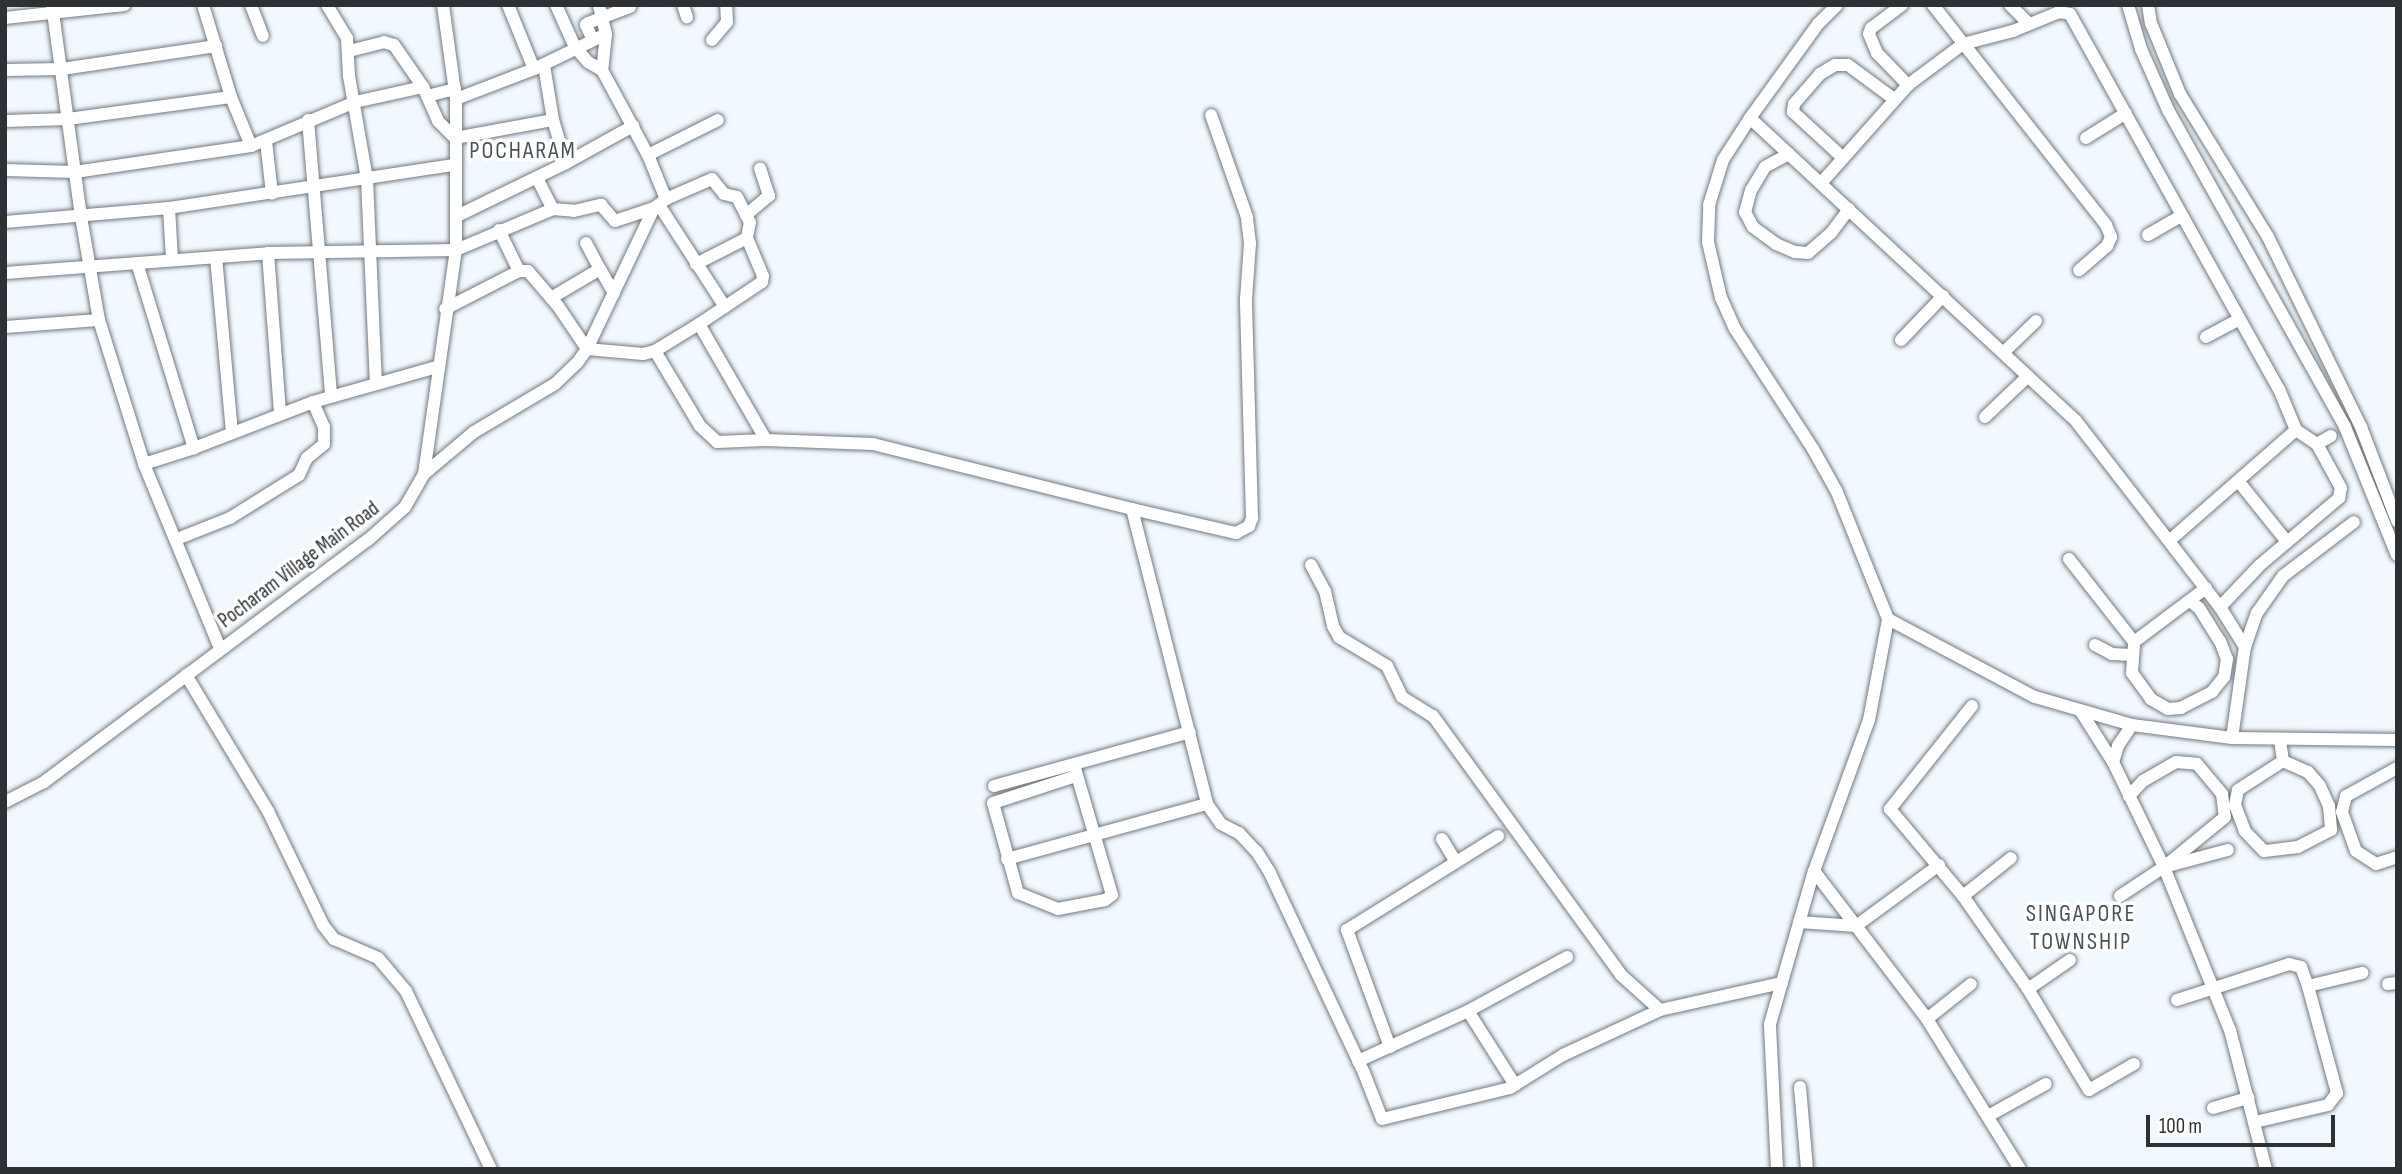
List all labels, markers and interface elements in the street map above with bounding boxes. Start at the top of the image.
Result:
district label: POCHARAM [470,137,576,165]
street label: Pocharam Village Main Road [214,496,384,634]
district label: SINGAPORE TOWNSHIP [2027,900,2135,956]
scale bar [2150,1100,2339,1144]
text: 100 m [2159,1114,2202,1139]

